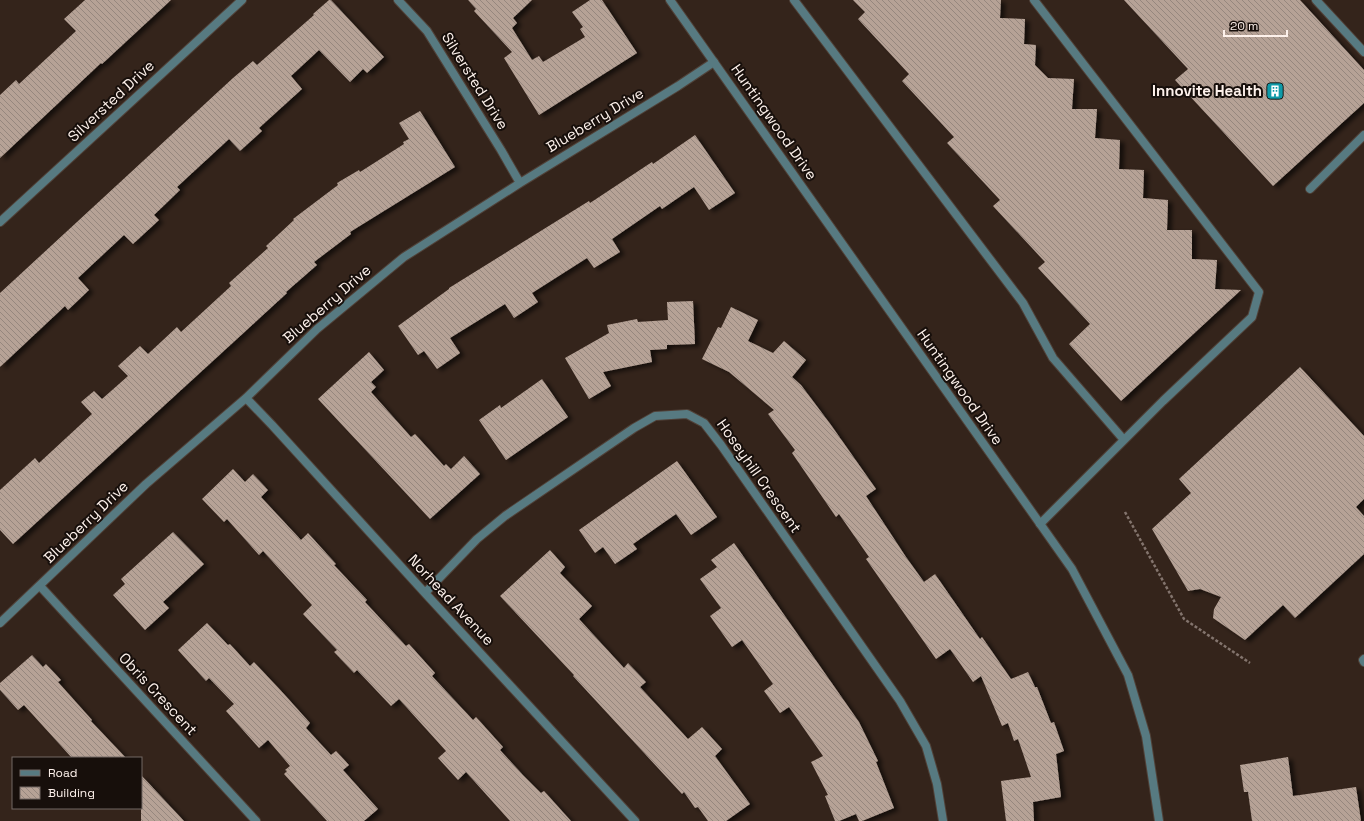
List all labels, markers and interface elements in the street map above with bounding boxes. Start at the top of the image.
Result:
scale bar [1224,12,1287,38]
text: 20 m [1230,18,1258,34]
street label: Silversted Drive [438,28,513,133]
street label: Silversted Drive [63,56,158,146]
street label: Huntingwood Drive [727,60,822,183]
place label: Innovite Health [1152,81,1262,100]
building icon: Innovite Health [1265,81,1285,101]
street label: Blueberry Drive [542,83,647,156]
street label: Blueberry Drive [279,260,375,347]
street label: Huntingwood Drive [913,325,1008,448]
street label: Hoseyhill Crescent [713,415,806,536]
street label: Blueberry Drive [39,476,132,567]
street label: Norhead Avenue [404,550,499,649]
street label: Obris Crescent [115,648,202,739]
legend [12,757,142,809]
text: Road [48,765,77,781]
text: Building [48,785,95,801]

